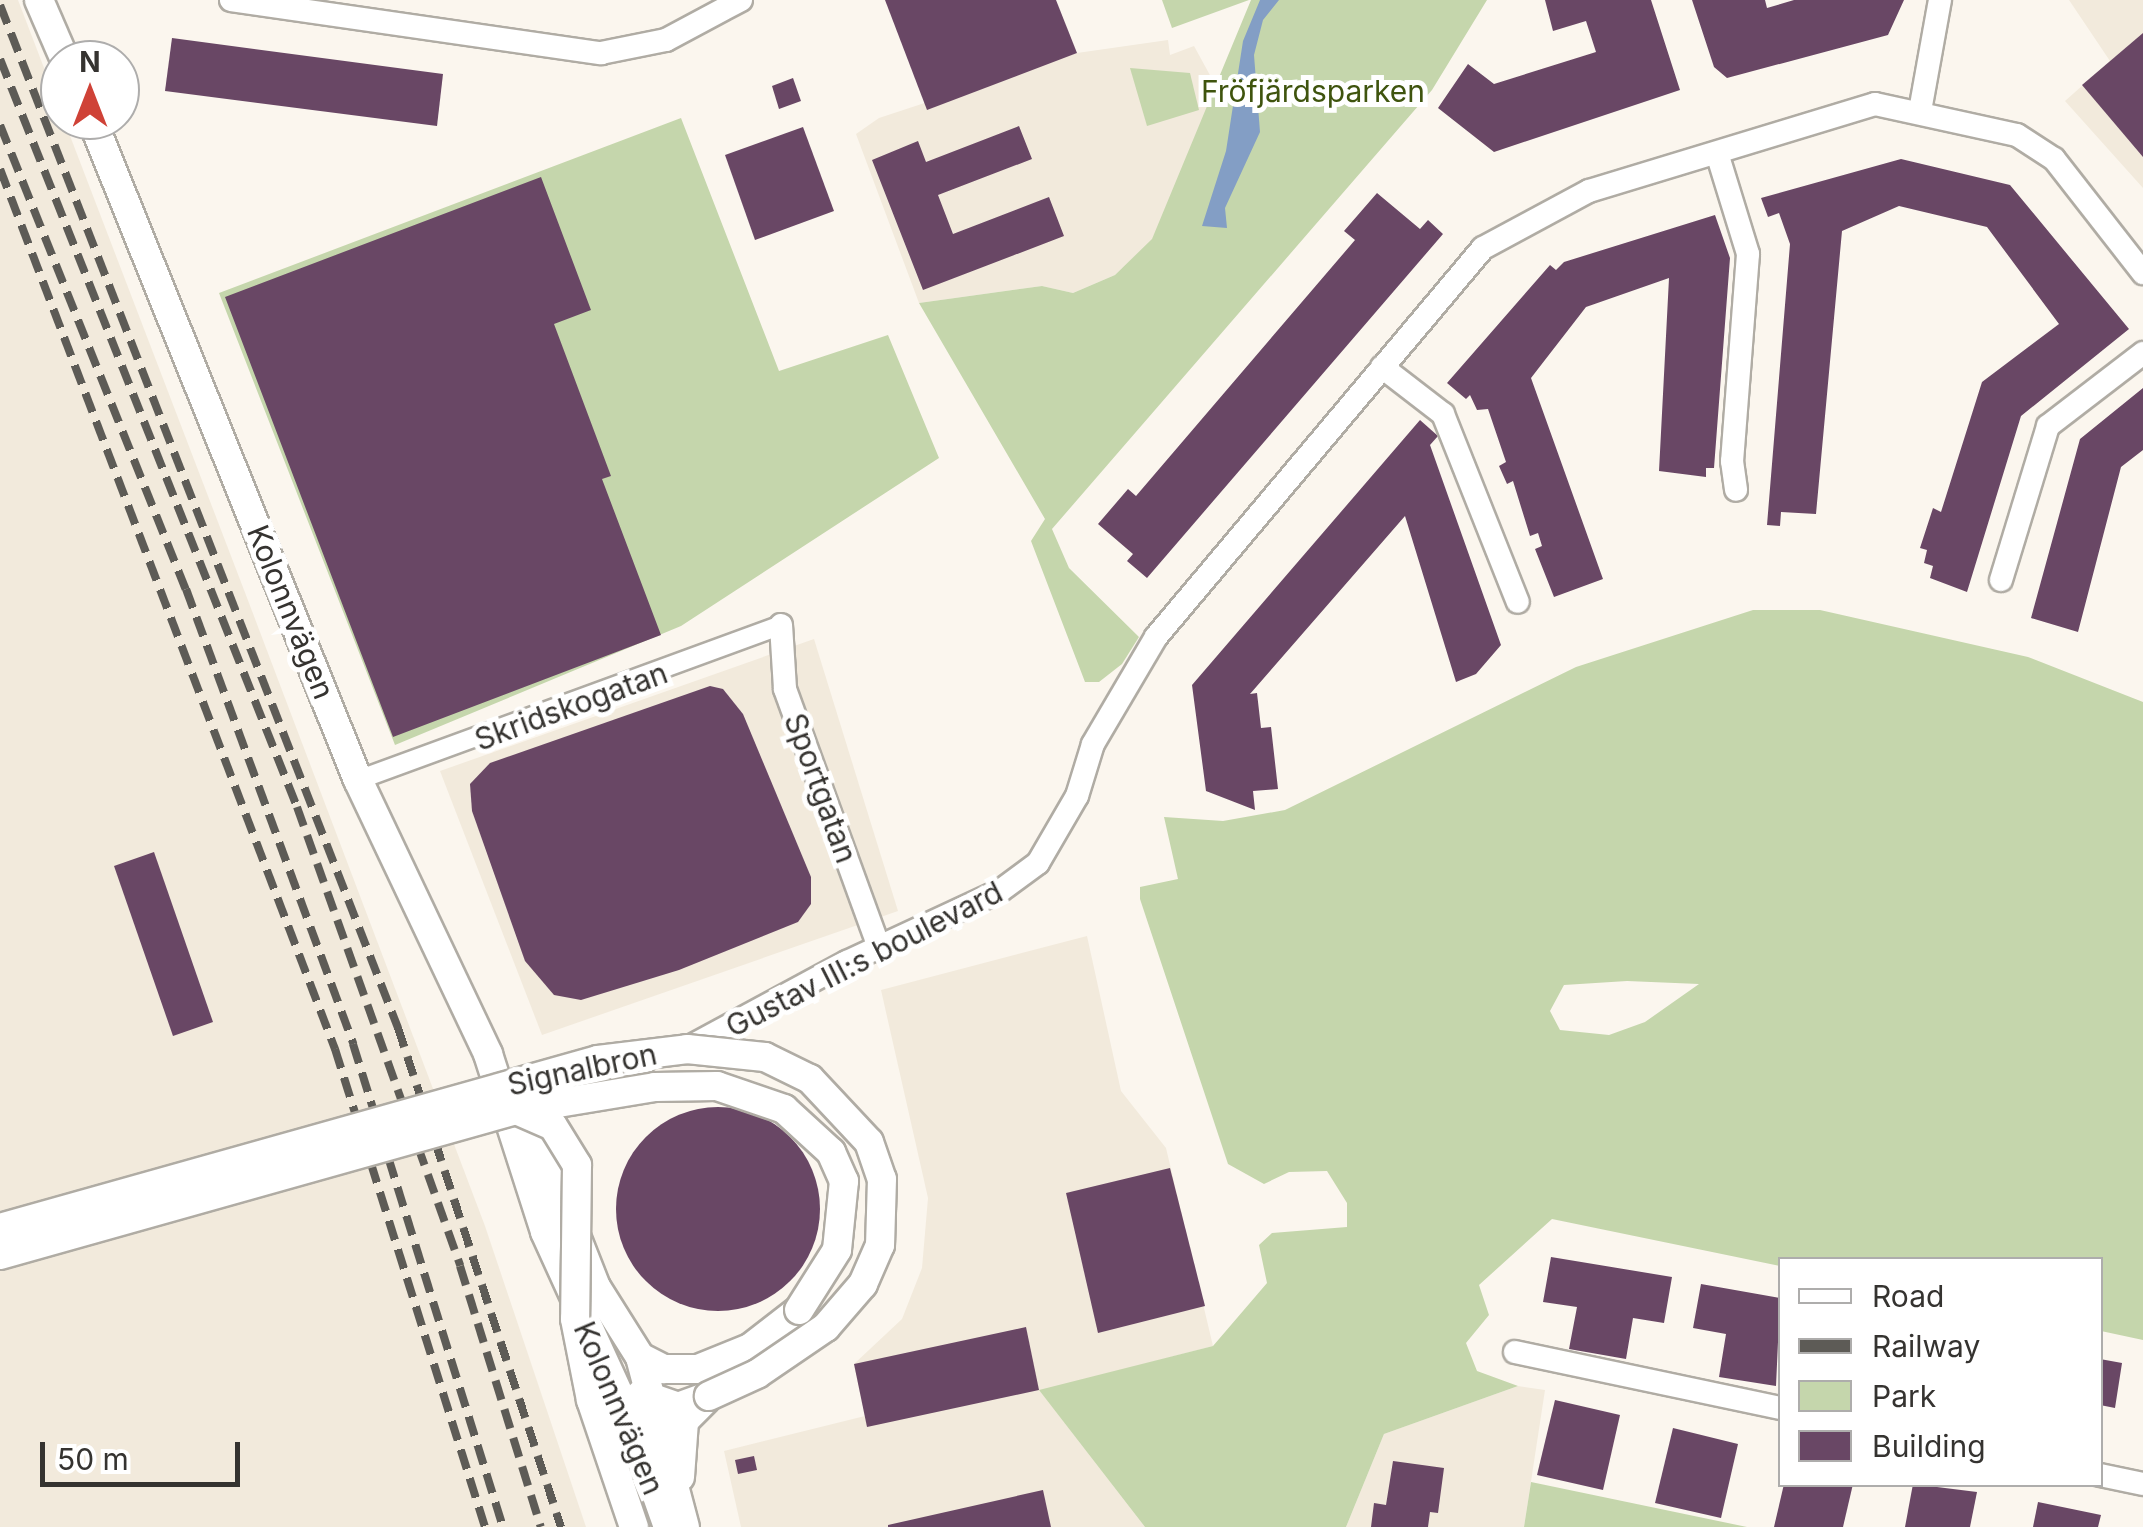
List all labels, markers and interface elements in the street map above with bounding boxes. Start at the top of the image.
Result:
north arrow [40,40,140,140]
text: N [79,45,101,79]
park label: Fröfjärdsparken [1201,73,1425,109]
street label: Kolonnvägen [240,520,342,704]
street label: Skridskogatan [470,654,672,758]
street label: Sportgatan [777,708,865,868]
street label: Gustav III:s boulevard [720,874,1008,1044]
street label: Signalbron [504,1036,660,1102]
legend [1778,1257,2103,1487]
text: Road [1872,1278,1944,1314]
street label: Kolonnvägen [566,1316,672,1500]
text: Railway [1872,1328,1980,1364]
text: Park [1872,1378,1936,1414]
scale bar [45,1422,245,1484]
text: Building [1872,1428,1986,1464]
text: 50 m [57,1441,129,1477]

